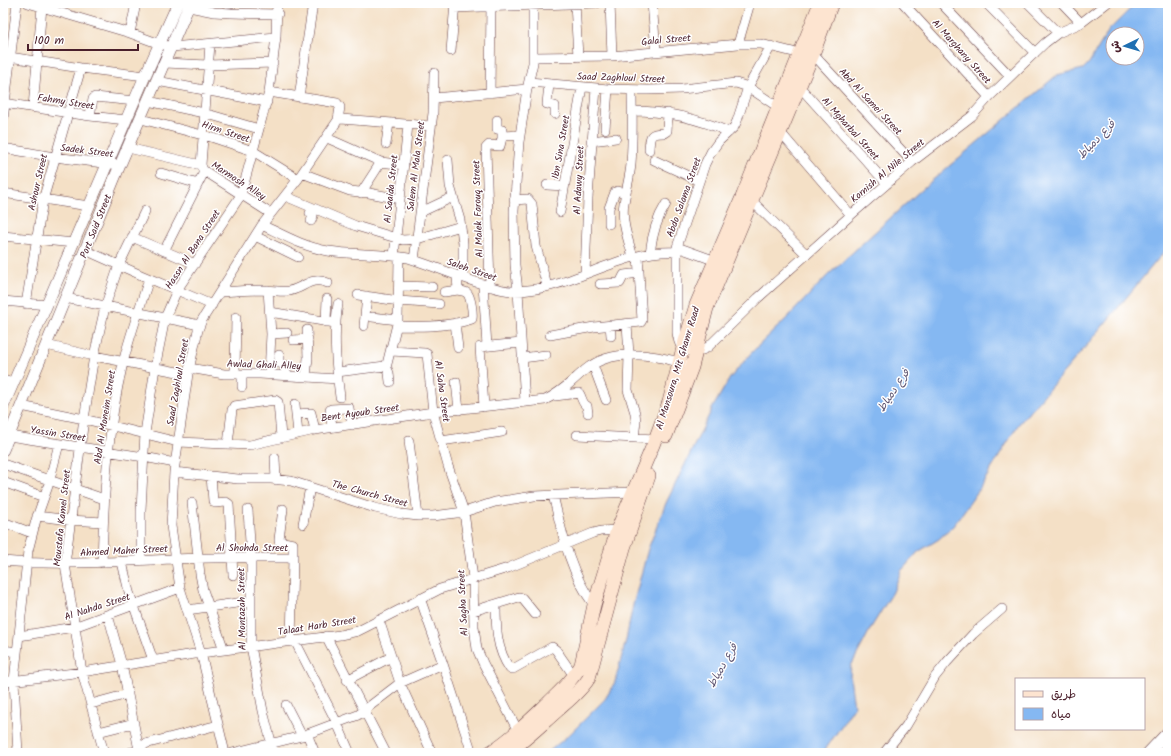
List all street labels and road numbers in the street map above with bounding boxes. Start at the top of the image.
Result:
street label: Al Marghany Street [928,16,995,88]
street label: Galal Street [641,30,692,50]
street label: Abd Al Samei Street [835,64,906,139]
street label: Saad Zaghloul Street [577,68,665,88]
street label: Fahmy Street [36,90,96,114]
street label: Al Mgharbal Street [817,93,883,164]
street label: Ibn Sina Street [547,114,575,180]
street label: Hirm Street [200,117,252,147]
street label: Salem Al Mala Street [403,120,429,212]
street label: Kornish Al Nile Street [847,135,929,207]
street label: Sadek Street [59,140,115,162]
street label: Al Adawy Street [569,145,589,215]
street label: Ashour Street [24,152,52,212]
street label: Al Saaida Street [379,154,403,224]
street label: Abdo Salama Street [662,155,706,240]
street label: Marmosh Alley [208,157,269,205]
street label: Al Malek Farouq Street [468,160,488,258]
street label: Port Said Street [76,192,116,261]
street label: Hassn Al Bana Street [161,206,225,293]
street label: Saleh Street [445,254,499,286]
street label: Al Mansoura, Mit Ghamr Road [652,304,705,432]
street label: Saad Zaghloul Street [162,337,194,427]
street label: Awlad Ghali Alley [227,356,302,374]
street label: Al Saha Street [430,359,454,423]
street label: Abd Al Moneim Street [90,369,120,465]
street label: Bent Ayoub Street [320,400,400,426]
street label: Yassin Street [29,422,87,446]
street label: Moustafa Kamel Street [49,469,75,567]
street label: The Church Street [330,476,410,512]
street label: Al Shohda Street [216,540,288,556]
street label: Ahmed Maher Street [80,541,169,561]
street label: Al Montazah Street [233,567,251,650]
street label: Al Sagha Street [453,569,473,637]
street label: Al Nahda Street [62,589,132,625]
street label: Talaat Harb Street [277,612,358,640]

